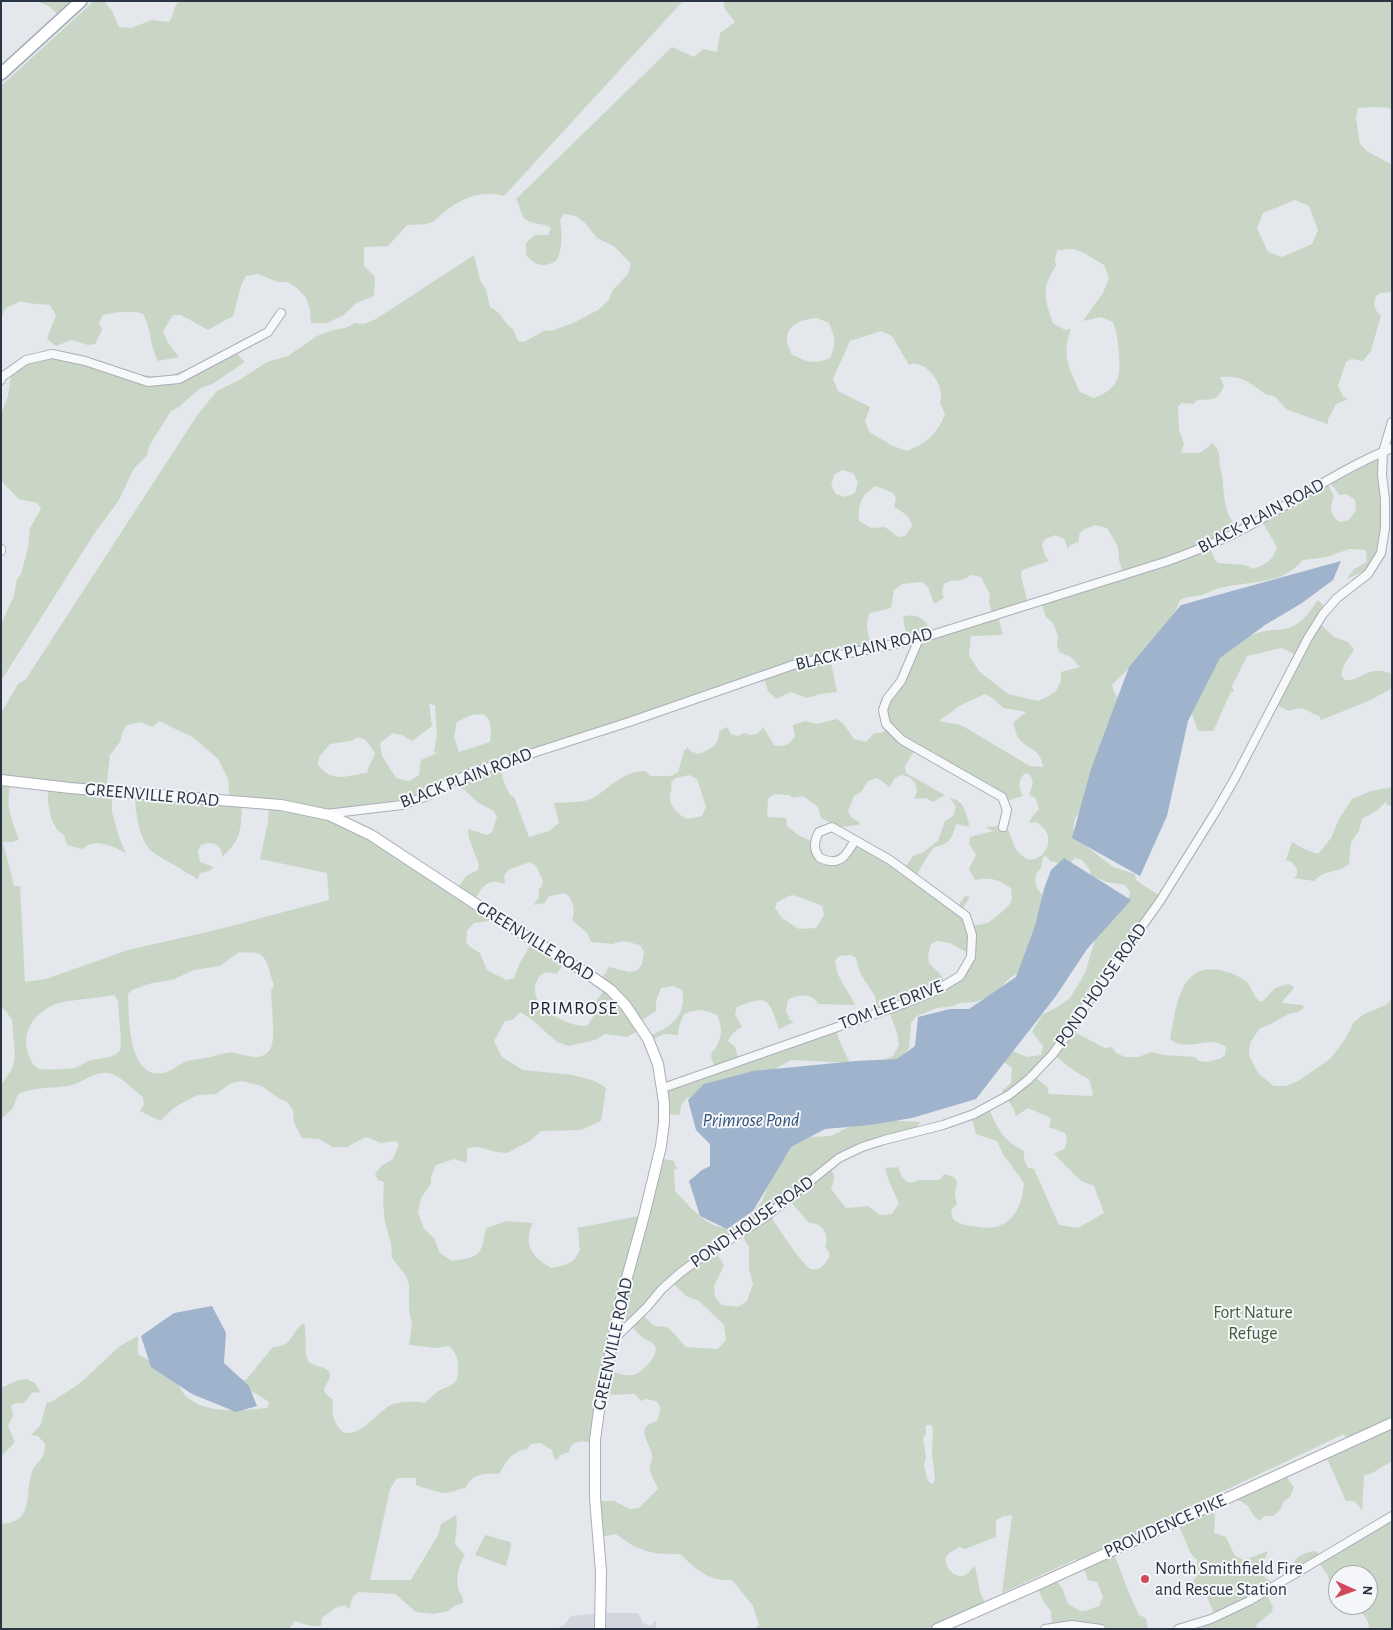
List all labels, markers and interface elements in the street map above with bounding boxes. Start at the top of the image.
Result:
street label: BLACK PLAIN ROAD [1194,474,1328,558]
street label: BLACK PLAIN ROAD [793,623,935,675]
street label: BLACK PLAIN ROAD [397,743,535,813]
street label: GREENVILLE ROAD [84,778,220,812]
street label: GREENVILLE ROAD [472,896,598,986]
street label: POND HOUSE ROAD [1050,919,1152,1051]
street label: TOM LEE DRIVE [836,975,946,1035]
district label: PRIMROSE [528,997,620,1019]
water label: Primrose Pond [703,1109,799,1131]
street label: POND HOUSE ROAD [686,1171,818,1273]
street label: GREENVILLE ROAD [588,1276,638,1412]
park label: Fort Nature Refuge [1213,1302,1293,1345]
street label: PROVIDENCE PIKE [1101,1489,1229,1563]
place label: North Smithfield Fire and Rescue Station [1155,1558,1303,1600]
north arrow [1328,1565,1378,1615]
marker: North Smithfield Fire and Rescue Station [1139,1573,1151,1585]
text: N [1360,1585,1374,1596]

